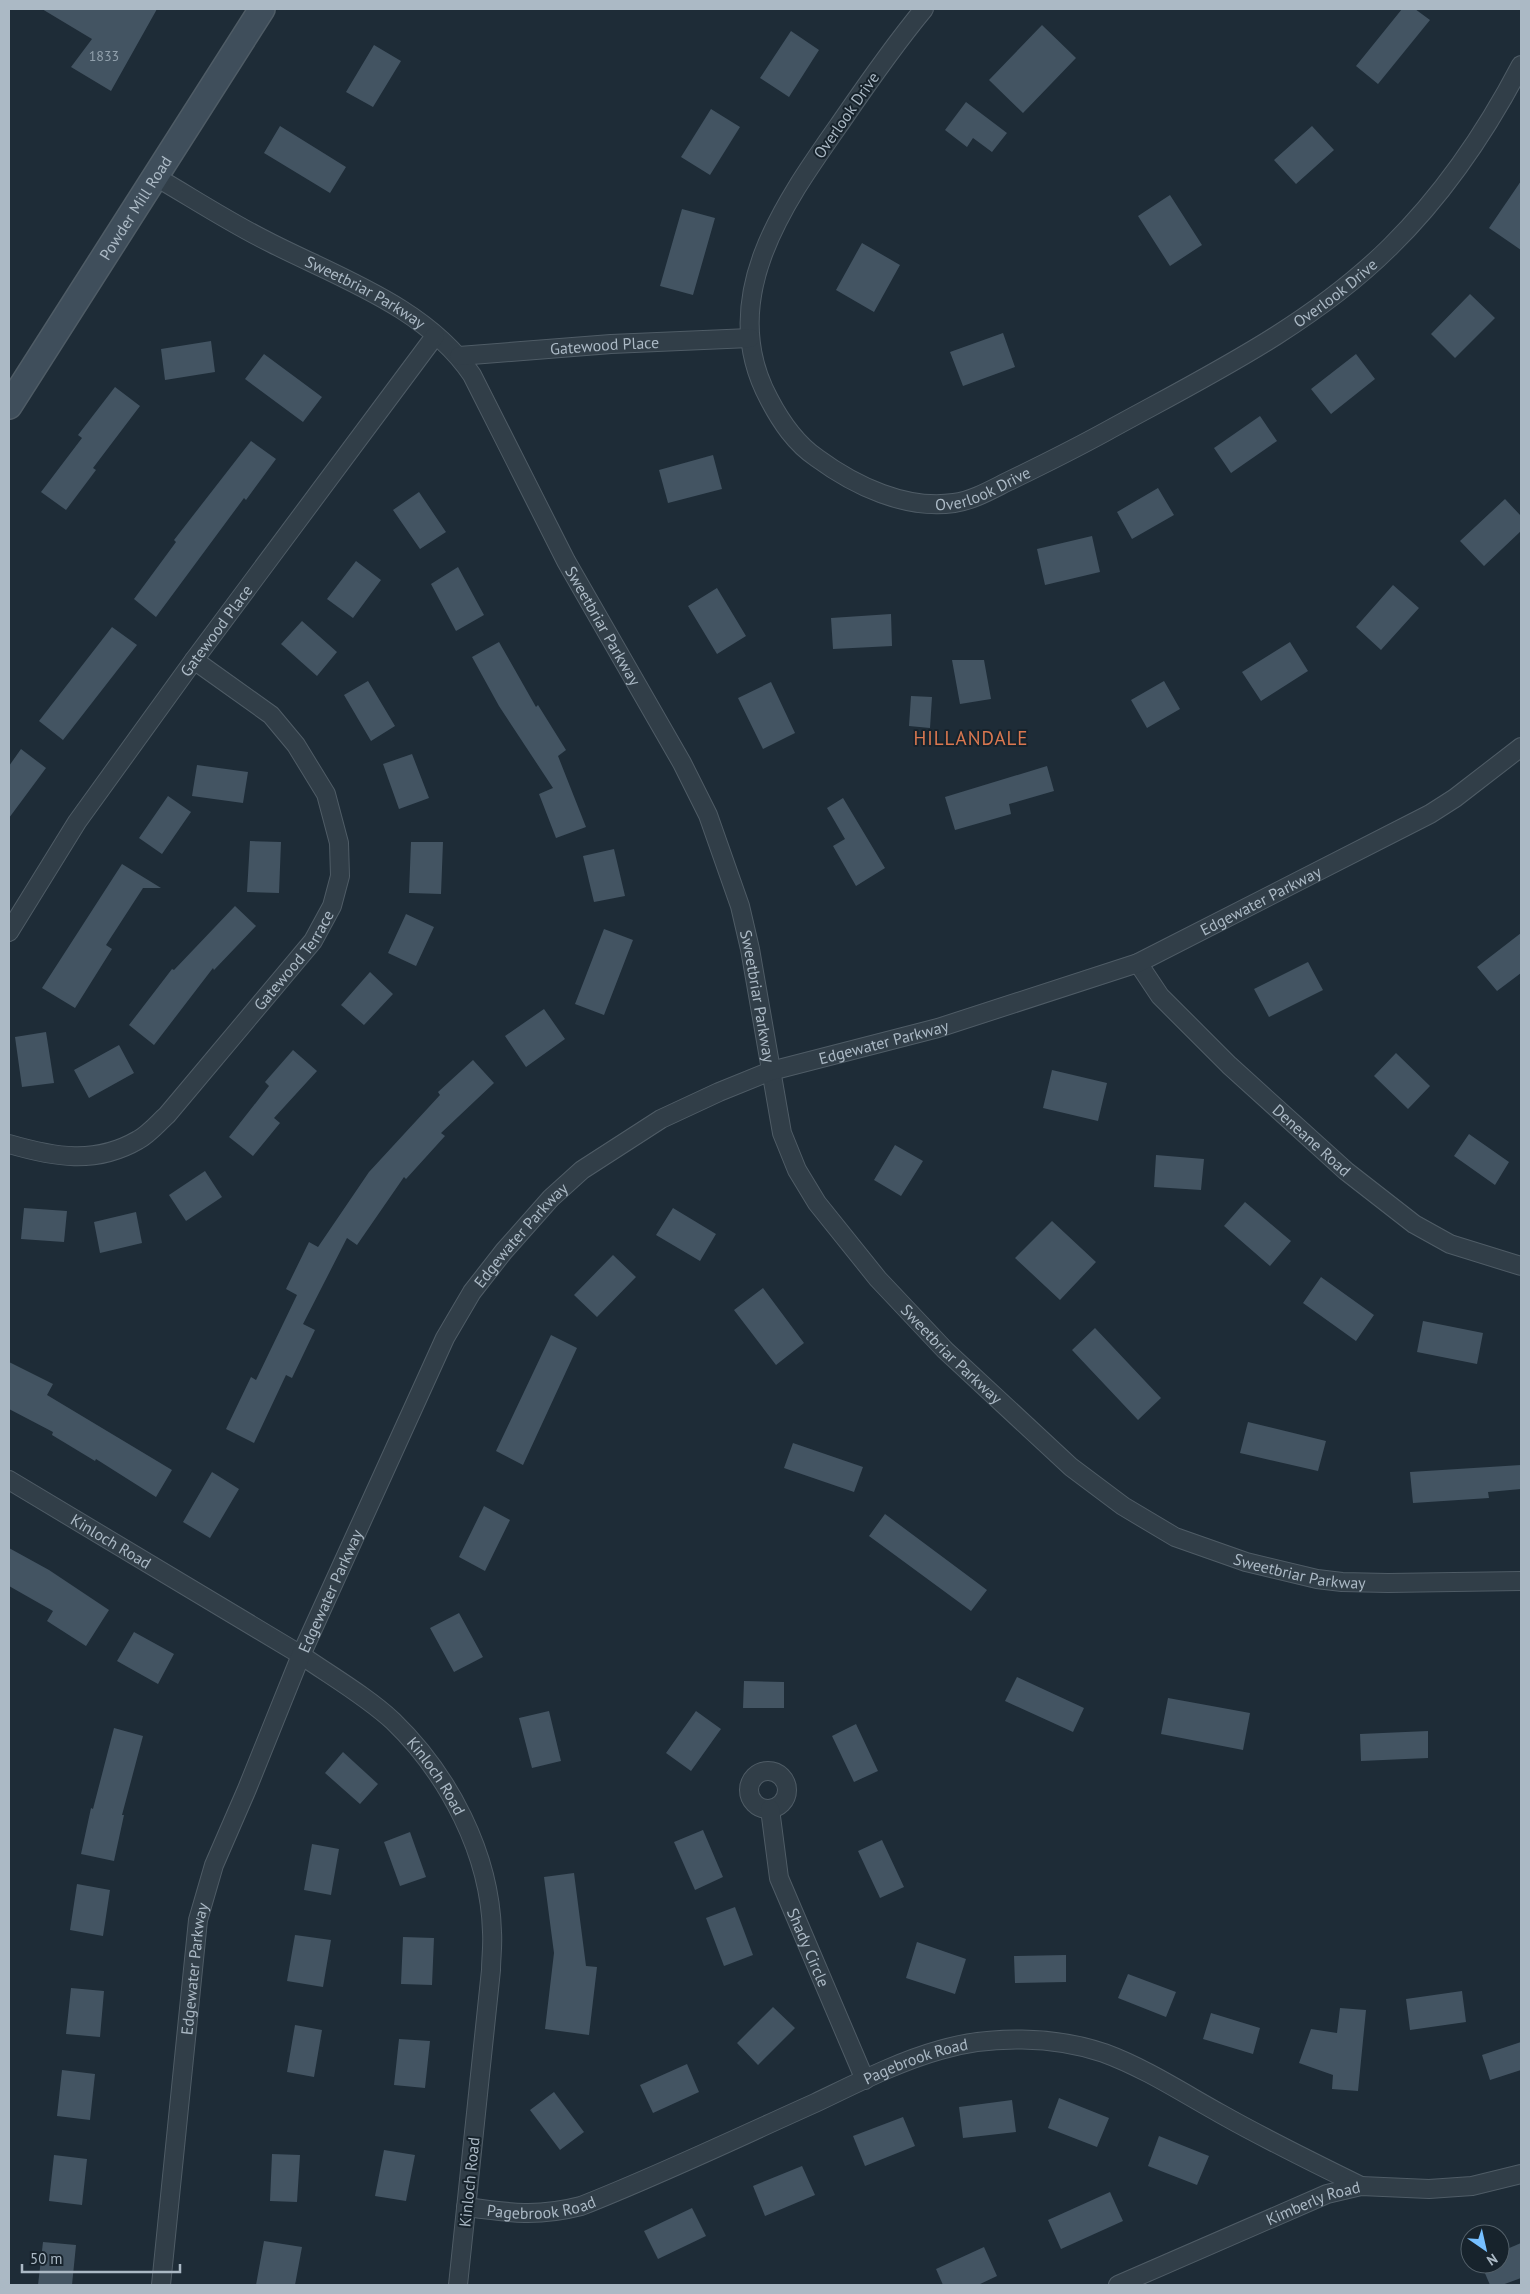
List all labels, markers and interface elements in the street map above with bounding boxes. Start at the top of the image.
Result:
house number: 1833 [89,47,119,65]
street label: Overlook Drive [809,68,883,162]
street label: Powder Mill Road [95,152,176,264]
street label: Sweetbriar Parkway [302,251,430,333]
street label: Overlook Drive [1289,254,1381,332]
street label: Gatewood Place [549,332,659,359]
street label: Overlook Drive [935,462,1034,514]
street label: Sweetbriar Parkway [561,562,646,689]
street label: Gatewood Place [176,581,257,680]
district label: HILLANDALE [913,726,1029,750]
street label: Edgewater Parkway [1197,861,1325,940]
street label: Gatewood Terrace [249,907,338,1014]
street label: Sweetbriar Parkway [736,928,780,1065]
street label: Edgewater Parkway [817,1015,952,1068]
street label: Deneane Road [1269,1100,1355,1181]
street label: Edgewater Parkway [469,1178,572,1292]
street label: Sweetbriar Parkway [897,1300,1007,1409]
street label: Kinloch Road [67,1509,155,1573]
street label: Edgewater Parkway [294,1526,367,1656]
street label: Sweetbriar Parkway [1231,1548,1366,1593]
street label: Kinloch Road [403,1733,470,1818]
street label: Edgewater Parkway [176,1900,213,2036]
street label: Shady Circle [783,1905,834,1990]
street label: Pagebrook Road [860,2034,969,2089]
street label: Kinloch Road [454,2136,484,2228]
street label: Kimberly Road [1263,2177,1362,2229]
street label: Pagebrook Road [486,2191,599,2223]
north arrow [1460,2224,1510,2274]
scale bar [22,2242,180,2274]
text: 50 m [30,2249,63,2268]
text: N [1483,2250,1501,2270]

